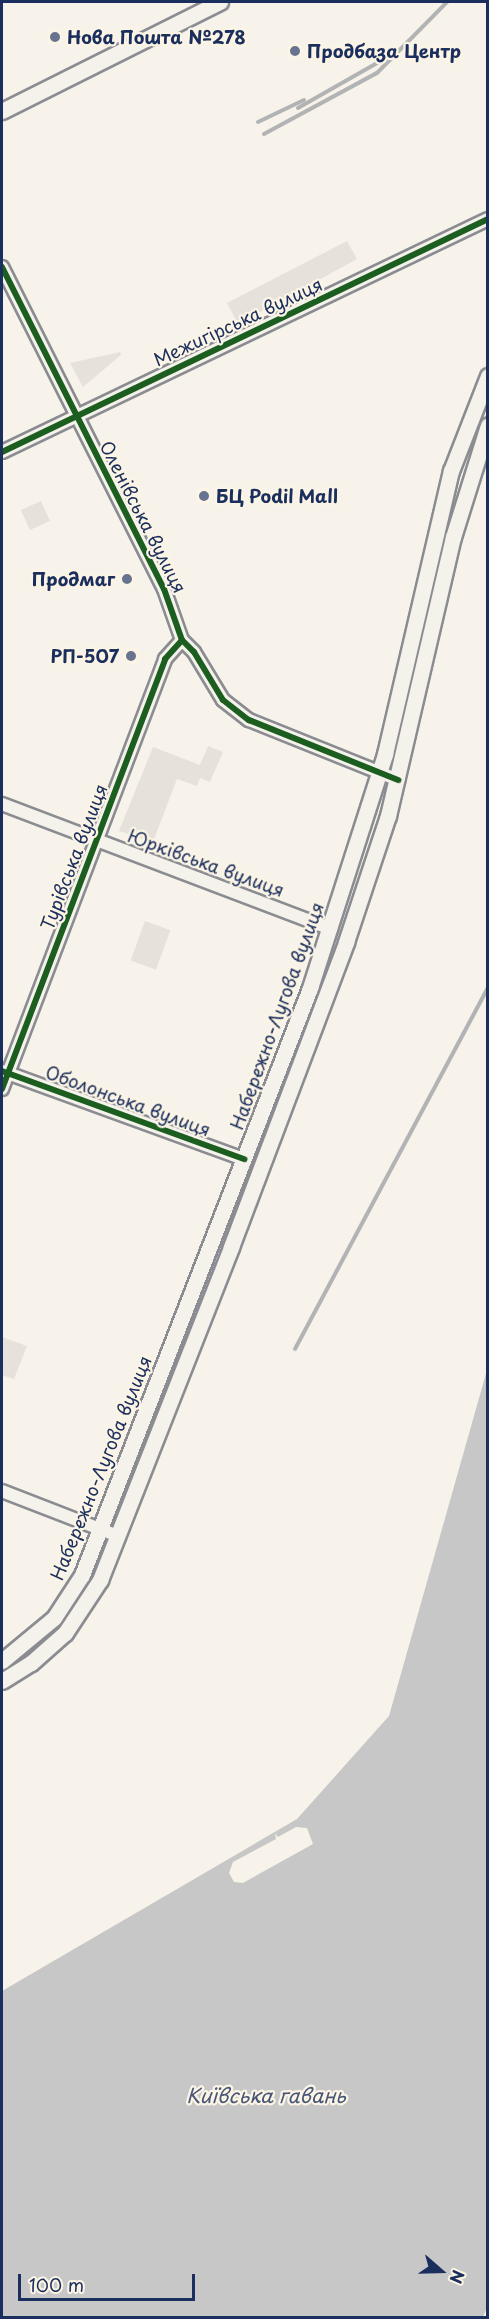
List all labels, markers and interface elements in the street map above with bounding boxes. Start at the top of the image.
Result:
place label: Нова Пошта №278 [67,26,247,48]
marker: Нова Пошта №278 [48,30,62,44]
place label: Продбаза Центр [307,40,461,62]
marker: Продбаза Центр [288,44,302,58]
street label: Межигірська вулиця [150,273,326,371]
street label: Оленівська вулиця [95,437,191,597]
place label: БЦ Podil Mall [216,485,339,507]
marker: БЦ Podil Mall [197,489,211,503]
place label: Продмаг [32,568,115,590]
marker: Продмаг [120,572,134,586]
place label: РП-507 [51,645,119,667]
marker: РП-507 [124,649,138,663]
street label: Турівська вулиця [36,781,112,933]
street label: Юрківська вулиця [125,825,287,901]
street label: Набережно-Лугова вулиця [226,899,328,1133]
street label: Оболонська вулиця [42,1061,214,1141]
street label: Набережно-Лугова вулиця [46,1352,156,1584]
water label: Київська гавань [186,2083,346,2107]
north arrow [411,2241,471,2301]
scale bar [21,2262,198,2300]
text: N [444,2267,471,2287]
text: 100 m [29,2271,84,2298]

